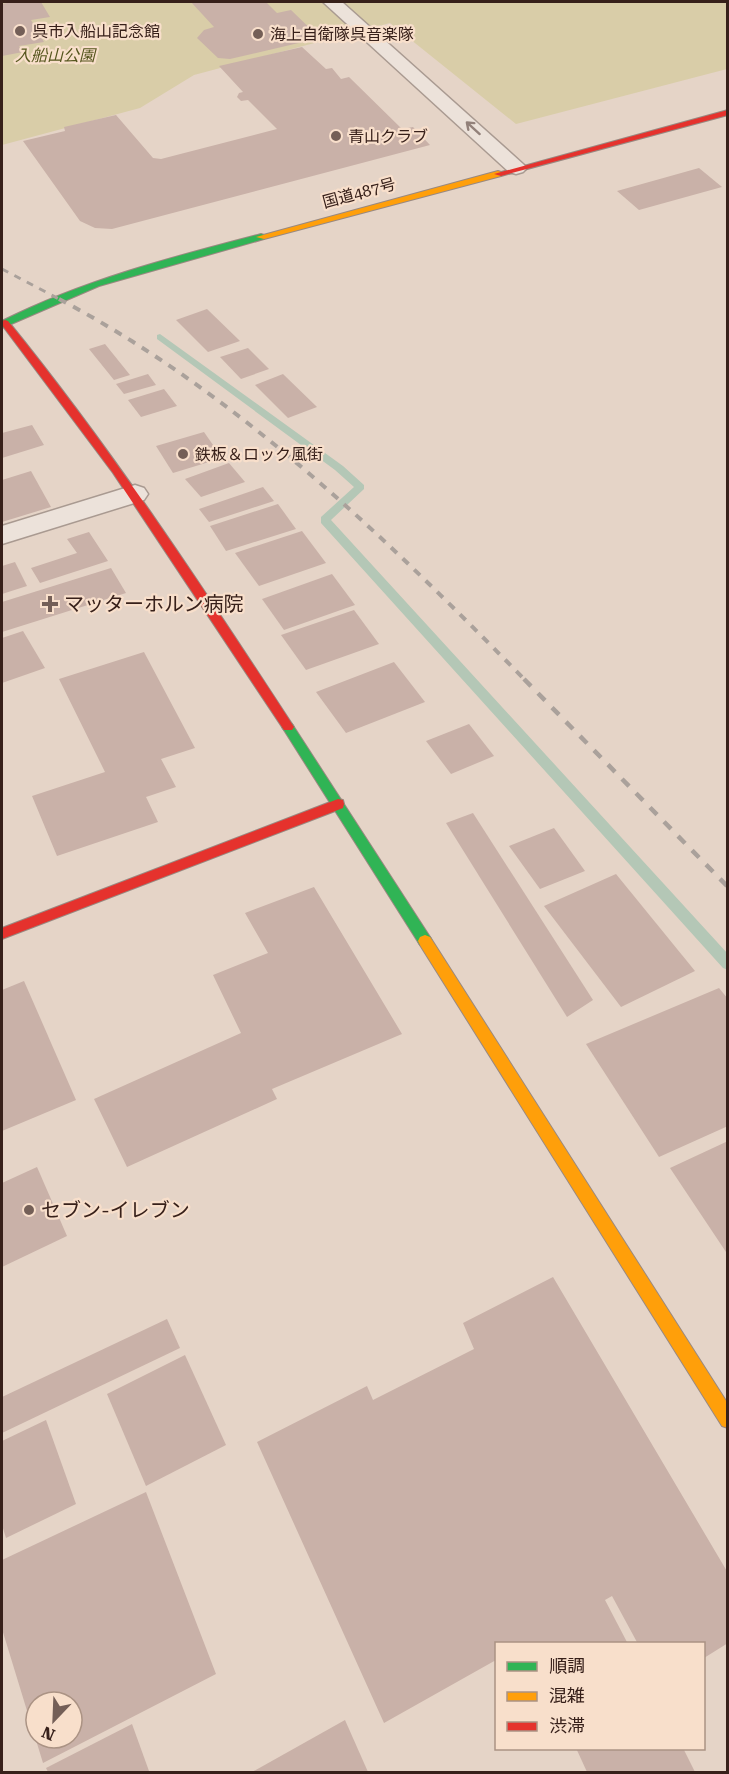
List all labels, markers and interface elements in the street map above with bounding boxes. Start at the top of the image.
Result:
place label: 呉市入船山記念館 [32,22,160,41]
marker: 呉市入船山記念館 [13,24,27,38]
place label: 海上自衛隊呉音楽隊 [270,25,414,44]
marker: 海上自衛隊呉音楽隊 [251,27,265,41]
park label: 入船山公園 [15,46,97,65]
one-way arrow [466,121,481,135]
place label: 青山クラブ [348,127,428,146]
marker: 青山クラブ [329,129,343,143]
street label: 国道487号 [320,174,398,212]
place label: 鉄板＆ロック風街 [195,445,323,464]
marker: 鉄板＆ロック風街 [176,447,190,461]
place label: マッターホルン病院 [64,592,244,616]
marker: マッターホルン病院 [41,595,59,613]
place label: セブン-イレブン [41,1198,190,1222]
marker: セブン-イレブン [22,1203,36,1217]
legend [495,1642,705,1750]
text: 順調 [549,1655,585,1676]
text: 混雑 [549,1685,585,1706]
north arrow [24,1690,84,1750]
text: 渋滞 [549,1715,585,1736]
text: N [39,1722,58,1745]

